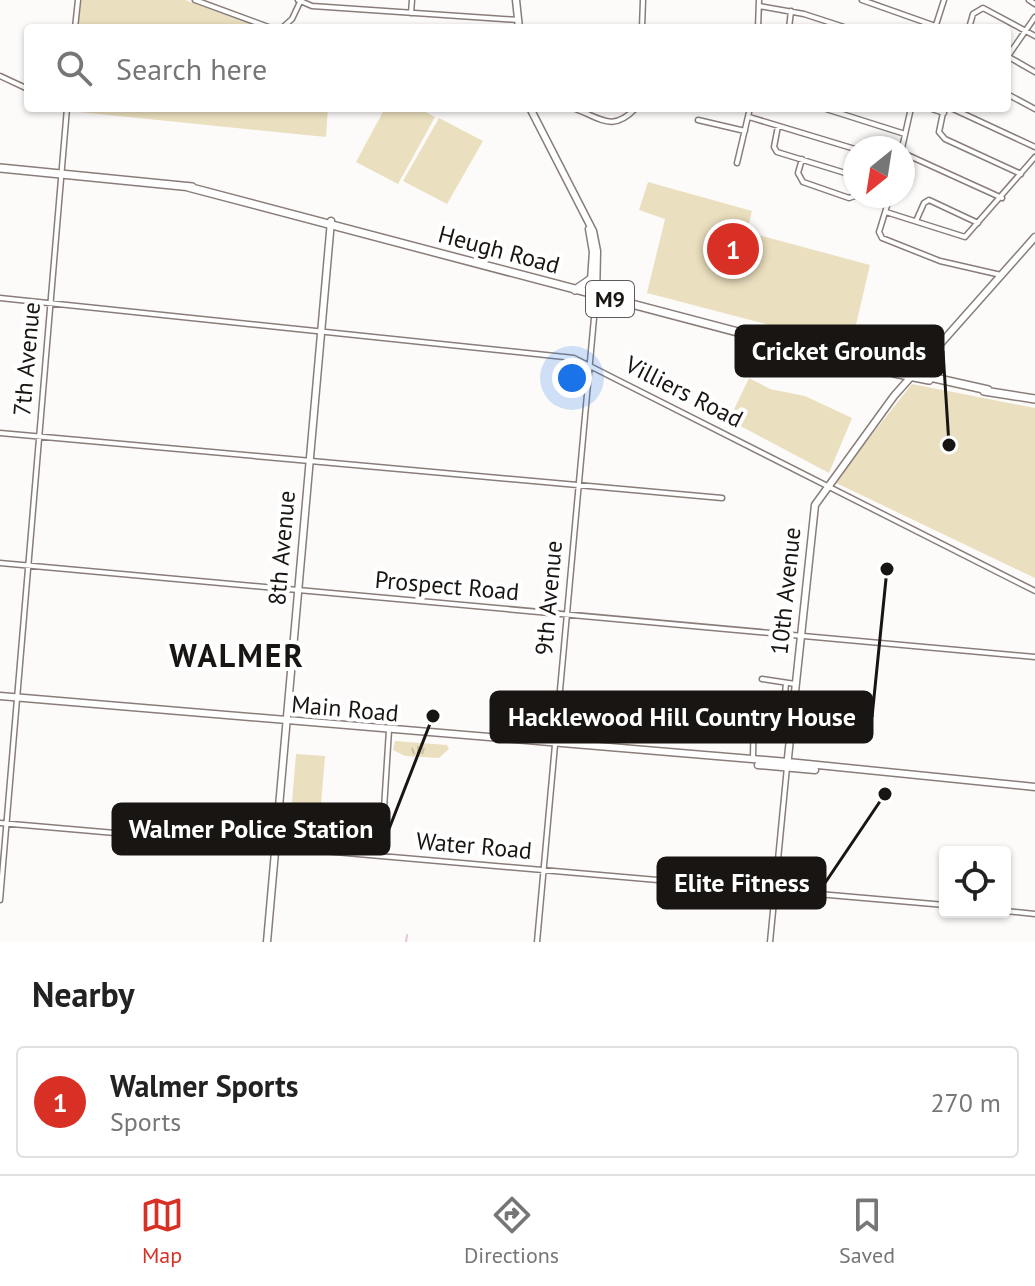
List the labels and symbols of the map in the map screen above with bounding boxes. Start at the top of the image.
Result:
north arrow [843,136,915,208]
street label: Heugh Road [435,218,563,281]
pin: 1 [707,219,759,279]
road number: M9 [586,281,634,317]
street label: 7th Avenue [6,301,47,417]
callout: Cricket Grounds [736,326,943,376]
text: Cricket Grounds [752,334,926,367]
street label: Villiers Road [619,348,748,434]
your location [552,358,592,398]
street label: 8th Avenue [261,489,302,607]
street label: 10th Avenue [763,526,808,656]
street label: 9th Avenue [528,539,569,657]
street label: Prospect Road [374,564,521,607]
district label: WALMER [169,634,305,676]
street label: Main Road [290,688,400,729]
callout: Hacklewood Hill Country House [491,692,872,742]
text: Hacklewood Hill Country House [508,700,856,733]
callout: Walmer Police Station [113,804,389,854]
text: Walmer Police Station [129,812,373,845]
street label: Water Road [415,825,533,866]
callout: Elite Fitness [658,858,825,908]
text: Elite Fitness [674,866,810,899]

